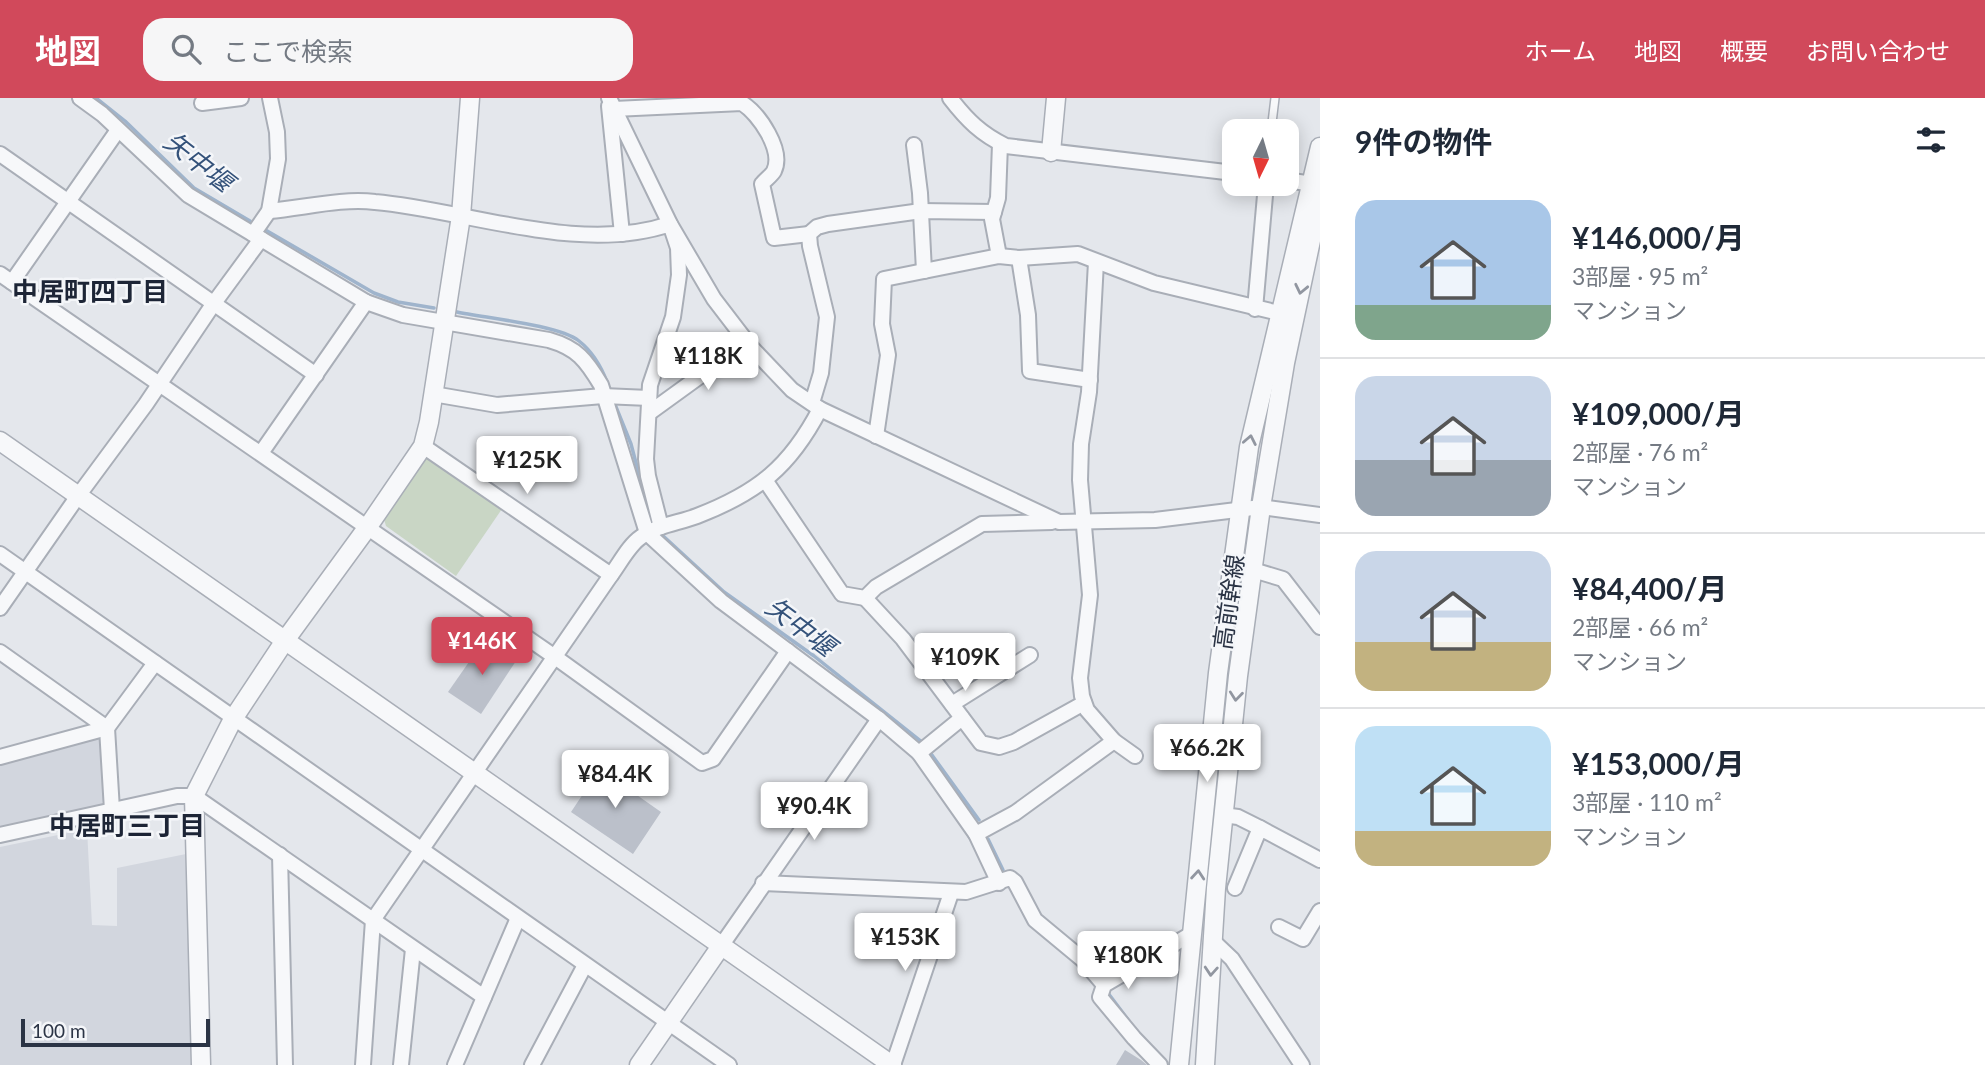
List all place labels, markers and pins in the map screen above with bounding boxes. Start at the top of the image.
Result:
pin: ¥118K [659,332,757,392]
pin: ¥125K [478,436,576,496]
pin: ¥146K [433,618,531,677]
pin: ¥109K [916,634,1014,693]
pin: ¥66.2K [1150,724,1264,784]
pin: ¥84.4K [558,750,672,810]
pin: ¥90.4K [757,782,871,842]
pin: ¥153K [856,914,954,973]
pin: ¥180K [1079,932,1177,991]

